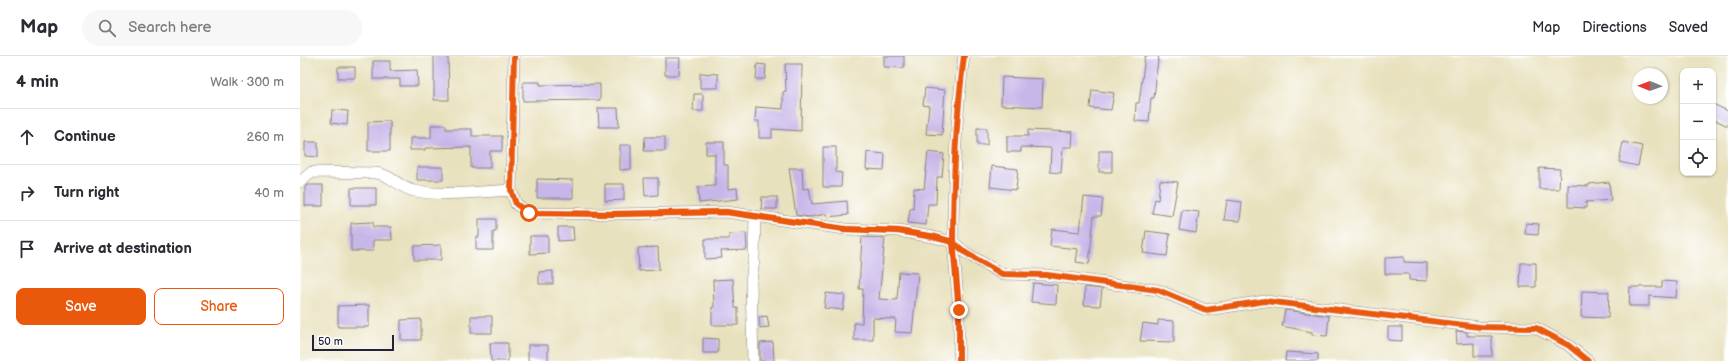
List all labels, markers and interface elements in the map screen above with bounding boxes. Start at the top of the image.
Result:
search box [82,10,362,46]
text: Map [20,16,58,39]
icon: search [96,17,118,39]
text: Search here [128,18,211,37]
text: Map [1532,19,1560,36]
text: Directions [1582,19,1647,36]
text: Saved [1669,19,1708,36]
north arrow [1632,68,1668,104]
map controls [1680,68,1716,176]
button: + [1680,68,1716,104]
text: 4 min [16,72,59,92]
text: Walk · 300 m [210,74,284,90]
button: − [1680,104,1716,140]
icon: ahead [16,126,38,148]
text: Continue [54,127,116,146]
text: 260 m [246,129,284,145]
button: locate [1680,140,1716,176]
icon: right [16,182,38,204]
text: Turn right [54,183,119,202]
text: 40 m [254,185,284,201]
route start [520,204,538,222]
icon: arrive [16,238,38,260]
text: Arrive at destination [54,239,192,258]
button: Save [16,288,146,325]
button: Share [154,288,284,325]
route end [950,301,968,319]
scale bar [312,333,394,352]
text: 50 m [318,335,343,348]

